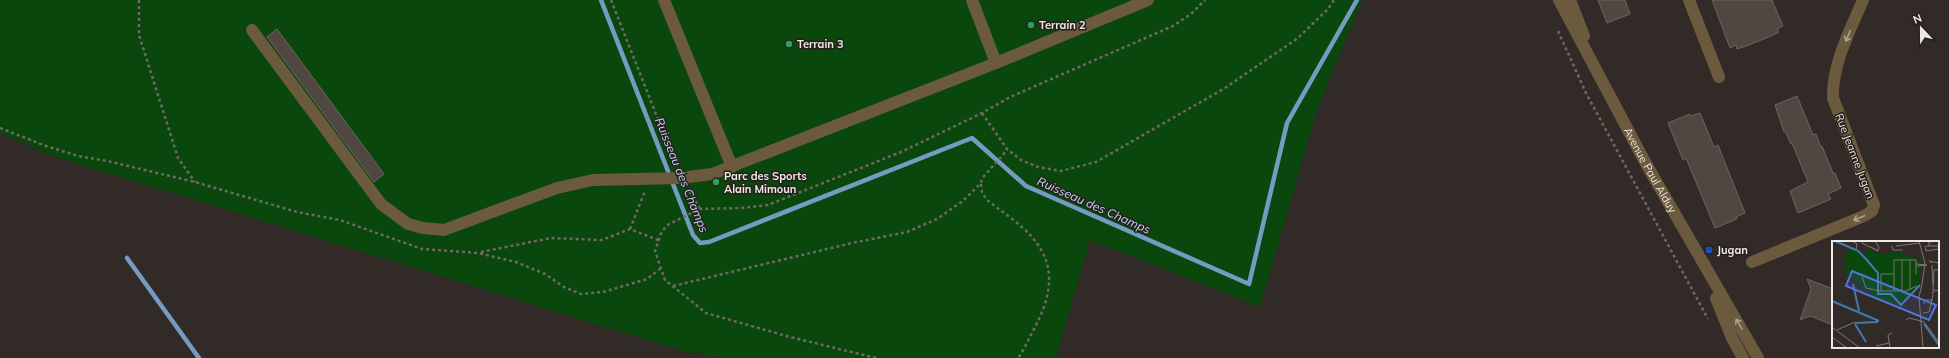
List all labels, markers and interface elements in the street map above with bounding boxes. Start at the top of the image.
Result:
north arrow [1901,8,1941,48]
text: N [1911,11,1924,27]
place label: Terrain 2 [1039,18,1086,32]
marker: Terrain 2 [1026,20,1036,30]
one-way arrow [1844,30,1852,42]
place label: Terrain 3 [797,37,844,51]
marker: Terrain 3 [784,39,794,49]
street label: Rue Jeanne Jugan [1832,111,1878,201]
water label: Ruisseau des Champs [652,115,712,235]
street label: Avenue Paul Alduy [1621,125,1680,216]
place label: Parc des Sports Alain Mimoun [724,169,807,196]
water label: Ruisseau des Champs [1035,173,1153,237]
marker: Parc des Sports Alain Mimoun [711,177,721,187]
one-way arrow [1853,215,1865,222]
inset map [1832,241,1939,348]
place label: Jugan [1717,243,1748,257]
marker: Jugan [1704,245,1714,255]
one-way arrow [1734,318,1742,330]

